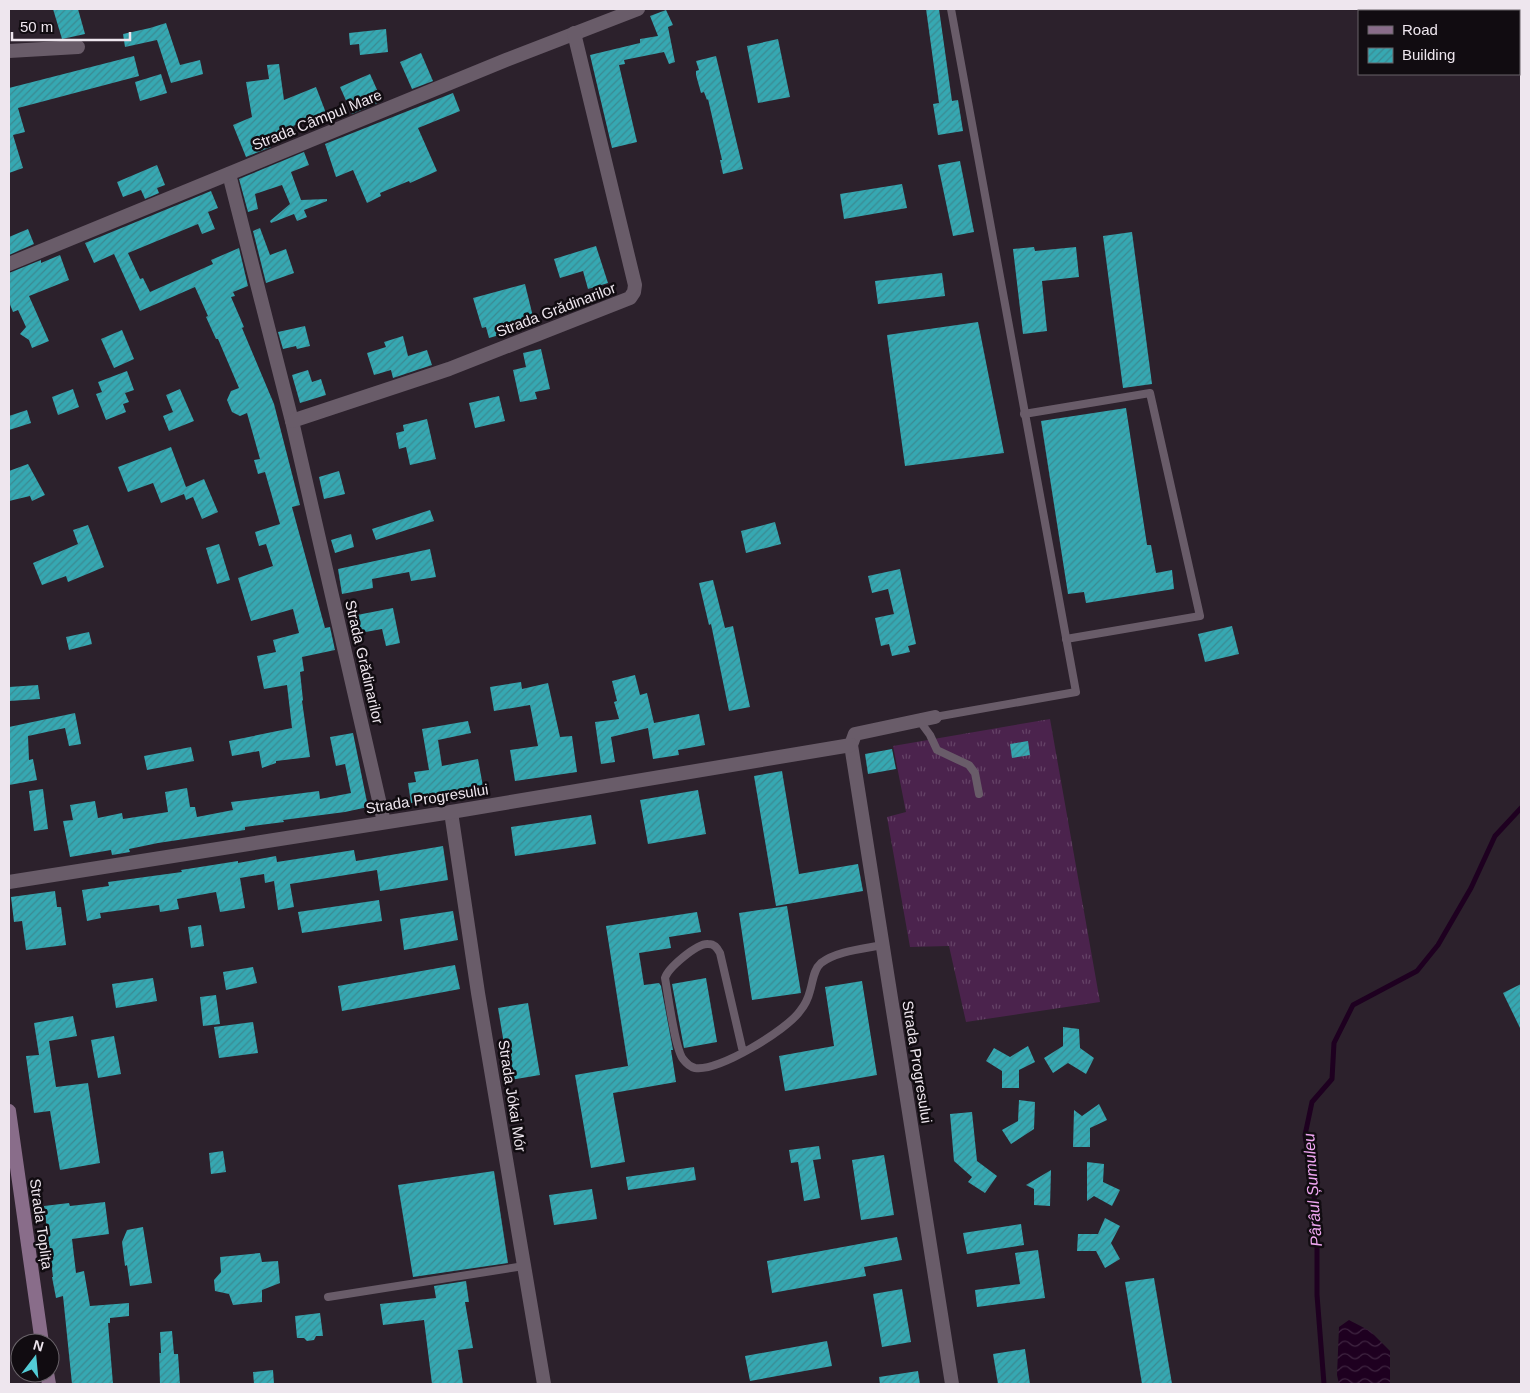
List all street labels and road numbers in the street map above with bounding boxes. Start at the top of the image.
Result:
street label: Strada Câmpul Mare [249,86,384,153]
street label: Strada Grădinarilor [494,279,618,340]
street label: Strada Grădinarilor [342,598,387,726]
street label: Strada Progresului [364,780,490,817]
street label: Strada Progresului [899,999,936,1125]
street label: Strada Jókai Mór [495,1039,530,1153]
street label: Strada Toplița [27,1177,56,1271]

